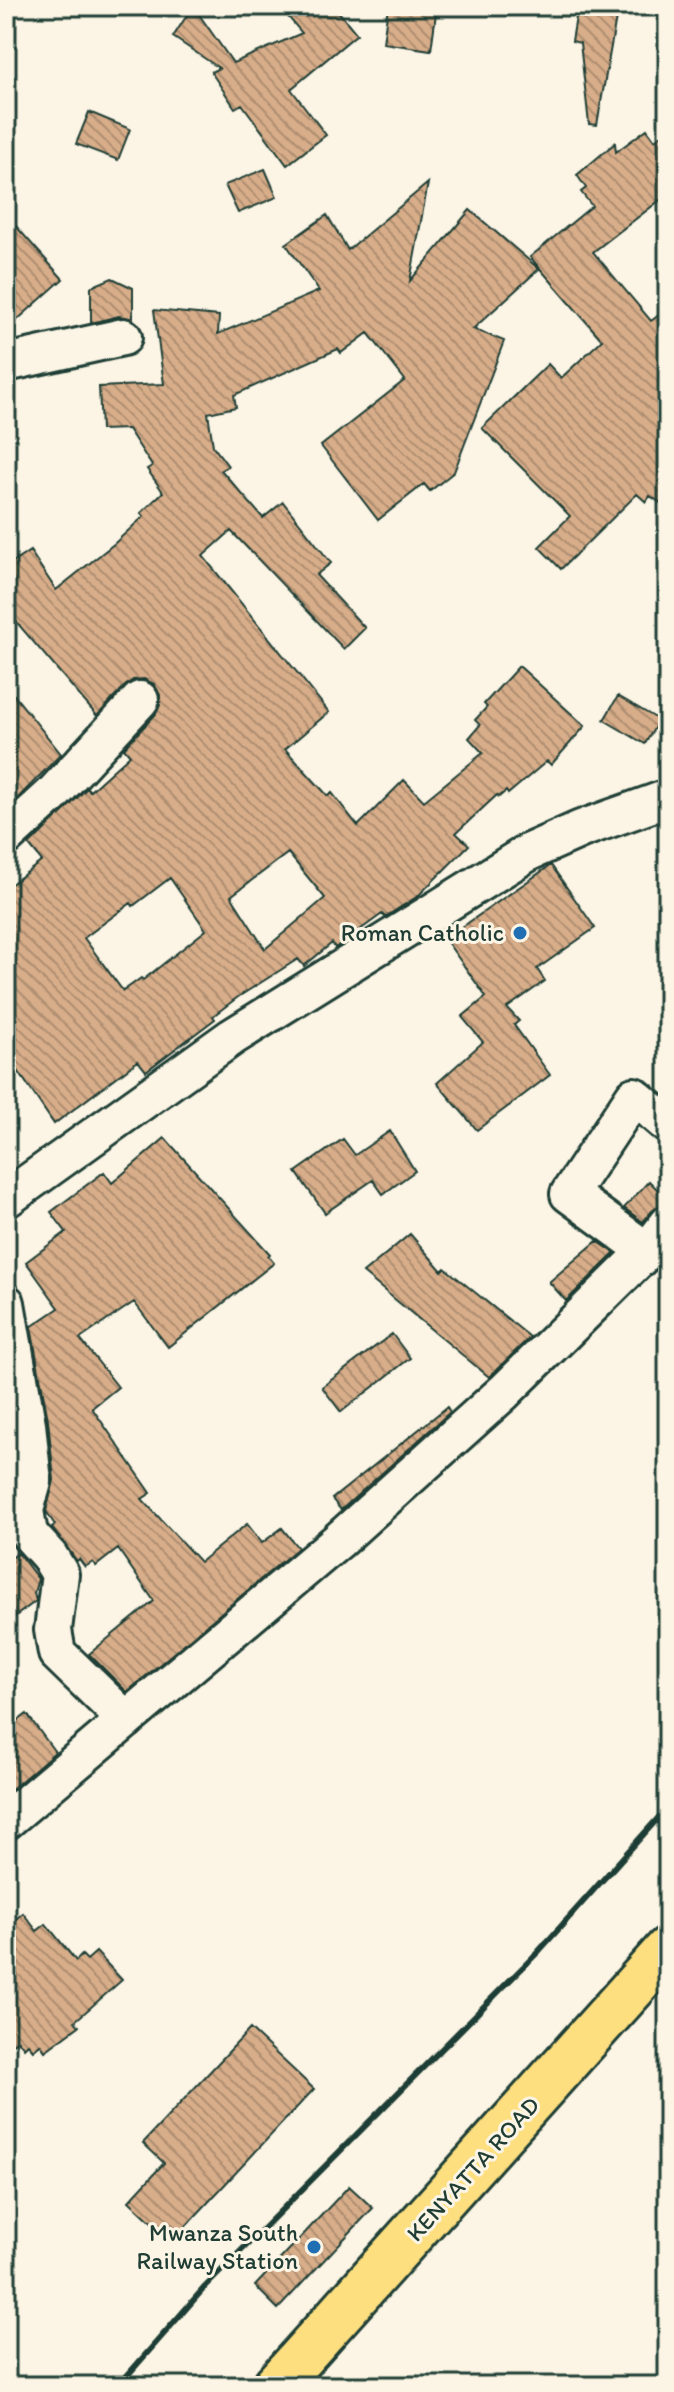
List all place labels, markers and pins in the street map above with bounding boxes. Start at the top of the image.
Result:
place label: Roman Catholic [341,918,504,947]
marker: Roman Catholic [511,924,529,942]
place label: Mwanza South Railway Station [137,2218,298,2275]
marker: Mwanza South Railway Station [305,2238,323,2256]

